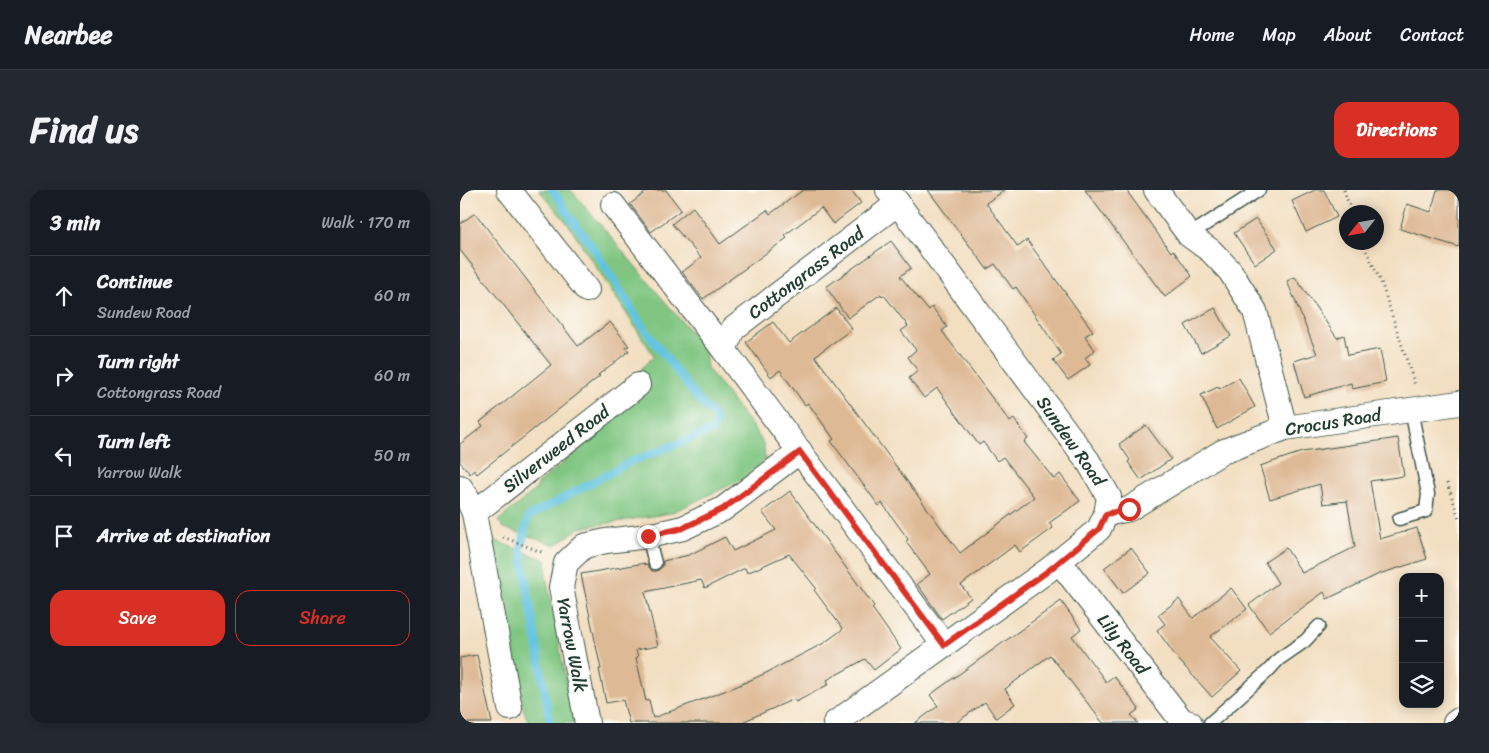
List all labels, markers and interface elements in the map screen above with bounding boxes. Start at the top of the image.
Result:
text: Nearbee [25,14,113,56]
text: Home [1190,19,1235,51]
text: Map [1263,19,1296,51]
text: About [1324,19,1372,51]
text: Contact [1400,19,1464,51]
text: Find us [30,99,138,161]
button: Directions [1334,102,1459,158]
text: 3 min [50,204,100,242]
north arrow [1339,205,1384,250]
text: Walk · 170 m [321,208,410,237]
street label: Cottongrass Road [741,217,873,328]
text: Continue [97,265,173,298]
text: 60 m [374,281,410,310]
icon: ahead [50,282,78,310]
text: Sundew Road [97,298,190,327]
text: Turn right [97,345,179,378]
text: 60 m [374,361,410,390]
icon: right [50,362,78,390]
text: Cottongrass Road [97,378,221,407]
street label: Sundew Road [1028,389,1115,494]
street label: Silverweed Road [495,396,618,501]
street label: Crocus Road [1283,398,1385,445]
text: Turn left [97,425,170,458]
text: 50 m [374,441,410,470]
icon: left [50,442,78,470]
text: Yarrow Walk [97,458,182,487]
route start [1118,498,1141,521]
text: Arrive at destination [97,519,270,552]
icon: arrive [50,522,78,550]
route end [637,525,660,548]
map controls [1399,573,1444,708]
button: + [1399,573,1444,618]
button: Save [50,590,225,646]
button: Share [235,590,410,646]
street label: Yarrow Walk [547,595,597,695]
street label: Lily Road [1089,606,1158,683]
button: − [1399,618,1444,663]
button: layers [1399,663,1444,708]

